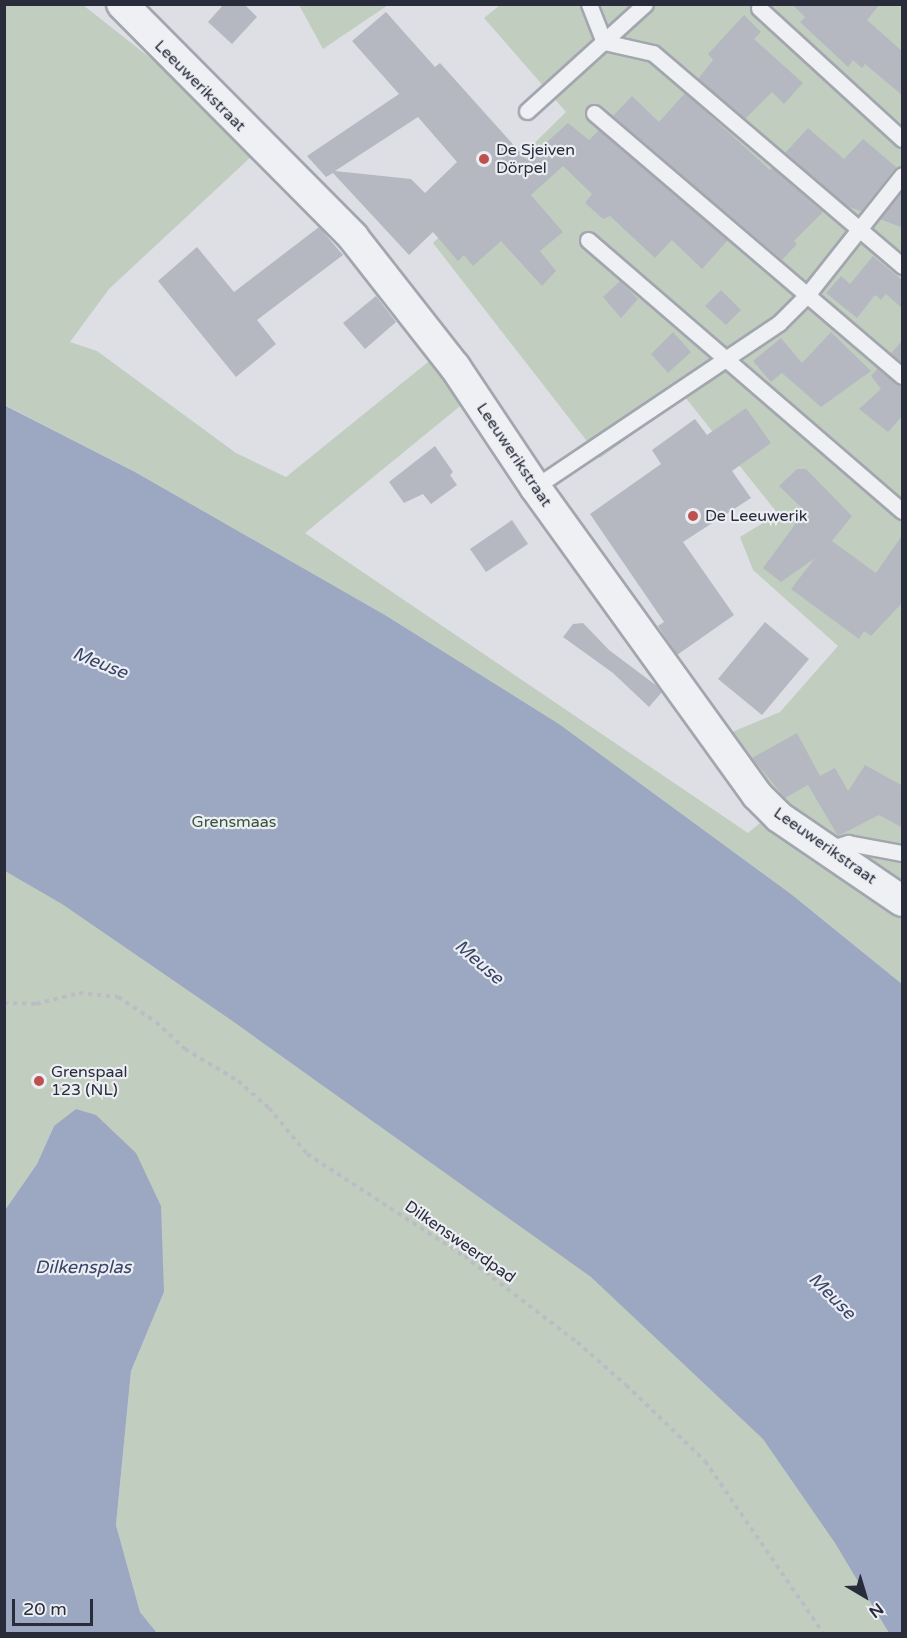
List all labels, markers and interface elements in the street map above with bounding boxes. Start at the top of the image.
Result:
street label: Leeuwerikstraat [150,36,250,136]
place label: De Sjeiven Dörpel [496,140,575,178]
marker: De Sjeiven Dörpel [477,152,491,166]
street label: Leeuwerikstraat [472,399,556,511]
place label: De Leeuwerik [705,506,807,526]
marker: De Leeuwerik [686,509,700,523]
water label: Meuse [69,642,131,684]
street label: Leeuwerikstraat [770,803,880,889]
park label: Grensmaas [192,812,276,832]
water label: Meuse [450,935,508,989]
place label: Grenspaal 123 (NL) [51,1062,128,1100]
marker: Grenspaal 123 (NL) [32,1074,46,1088]
street label: Dilkensweerdpad [401,1197,519,1287]
water label: Dilkensplas [35,1256,131,1278]
water label: Meuse [804,1268,860,1324]
north arrow [835,1566,895,1626]
scale bar [15,1587,96,1625]
text: 20 m [23,1598,67,1620]
text: N [865,1598,887,1622]

